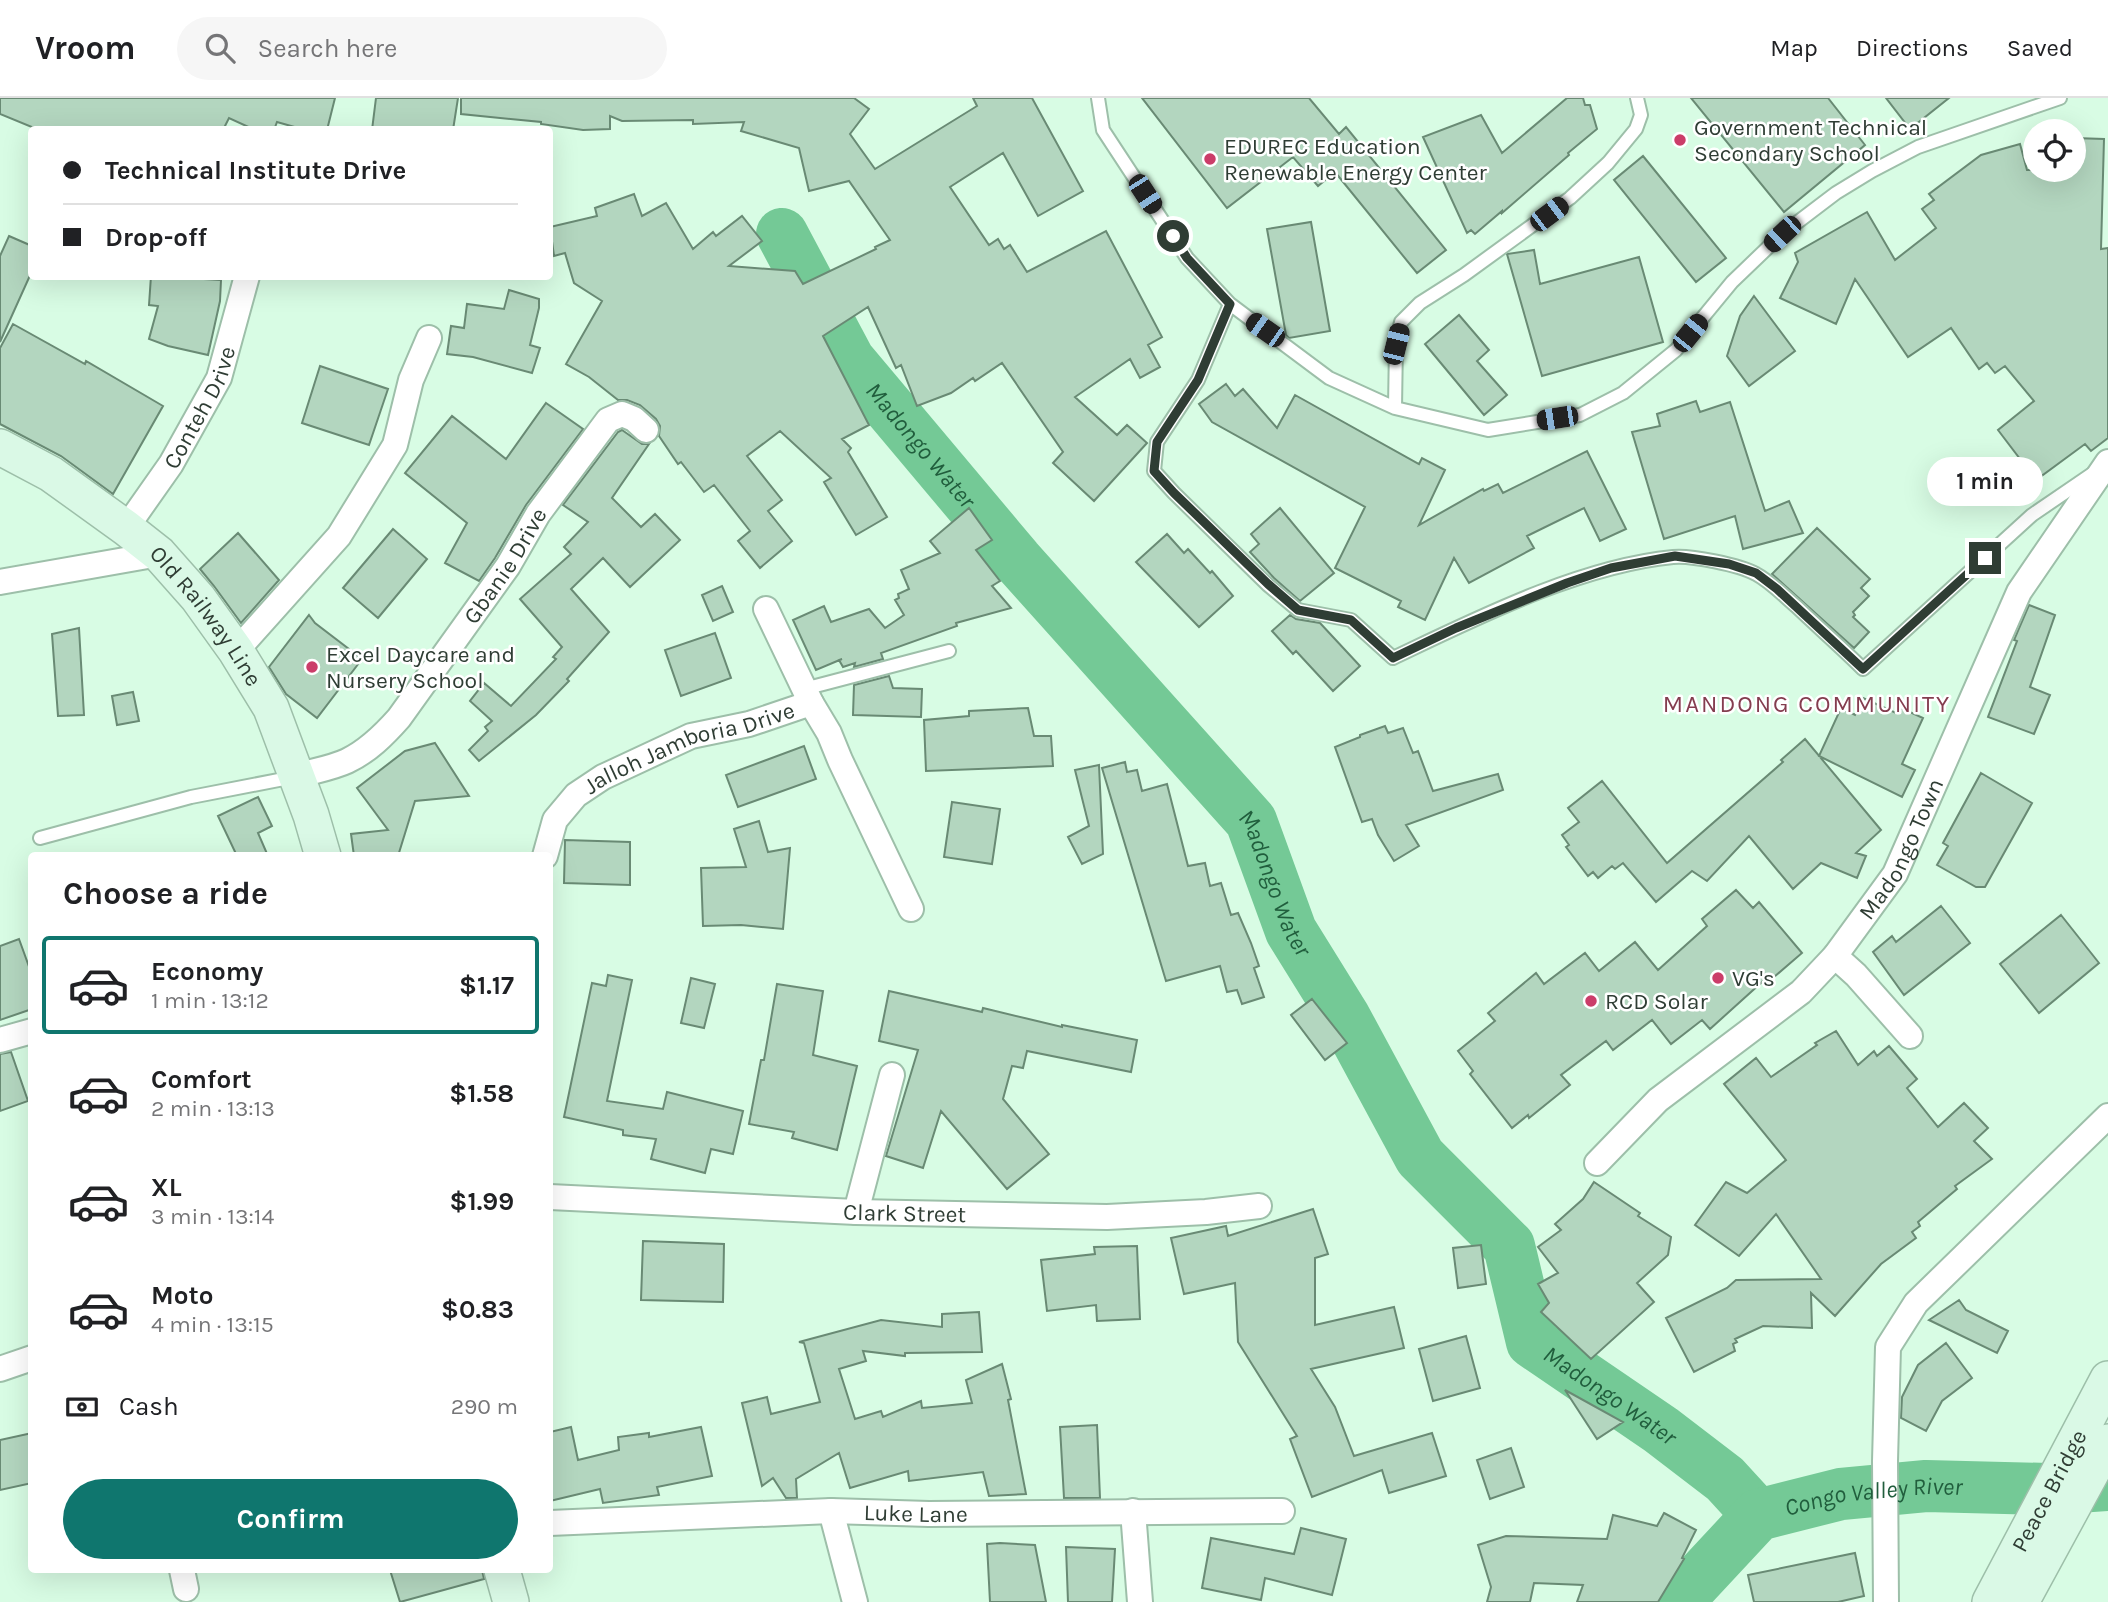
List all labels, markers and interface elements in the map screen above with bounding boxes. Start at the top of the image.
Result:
search box [177,17,667,80]
text: Vroom [35,29,135,67]
icon: search [201,29,239,67]
text: Search here [257,33,397,64]
text: Map [1770,34,1818,62]
text: Directions [1856,34,1969,62]
text: Saved [2007,34,2073,62]
place label: Government Technical Secondary School [1694,114,1927,167]
map controls [2023,119,2086,182]
button: locate [2023,119,2086,182]
marker: Government Technical Secondary School [1672,132,1688,148]
place label: EDUREC Education Renewable Energy Center [1224,133,1488,186]
marker: EDUREC Education Renewable Energy Center [1202,151,1218,167]
text: Technical Institute Drive [105,155,406,186]
car [1125,171,1166,217]
car [1526,193,1573,235]
car [1760,212,1805,256]
route start [1157,220,1189,252]
text: Drop-off [105,222,207,253]
car [1242,309,1289,351]
car [1669,310,1712,356]
car [1381,321,1412,367]
street label: Conteh Drive [158,343,241,474]
water label: Madongo Water [860,377,982,514]
car [1535,404,1580,432]
callout: 1 min [1927,456,2043,505]
text: 1 min [1956,468,2014,495]
street label: Gbanie Drive [458,503,553,629]
street label: Old Railway Line [144,540,267,691]
route end [1969,542,2001,574]
place label: Excel Daycare and Nursery School [326,641,515,694]
marker: Excel Daycare and Nursery School [304,659,320,675]
district label: MANDONG COMMUNITY [1663,690,1951,718]
street label: Jalloh Jamboria Drive [579,697,798,800]
street label: Madongo Town [1853,774,1949,925]
water label: Madongo Water [1233,803,1318,962]
text: Choose a ride [63,875,268,912]
icon: car [67,954,130,1017]
text: Economy [151,956,263,987]
place label: VG's [1732,965,1775,992]
text: $1.17 [459,970,514,1001]
marker: VG's [1710,970,1726,986]
text: 1 min · 13:12 [151,987,269,1014]
place label: RCD Solar [1605,988,1708,1015]
marker: RCD Solar [1583,993,1599,1009]
icon: car [67,1062,130,1125]
text: Comfort [151,1064,252,1095]
text: $1.58 [449,1078,514,1109]
text: 2 min · 13:13 [151,1095,275,1122]
icon: car [67,1170,130,1233]
text: XL [151,1172,182,1203]
text: $1.99 [450,1186,514,1217]
street label: Clark Street [842,1198,967,1228]
text: 3 min · 13:14 [151,1203,274,1230]
icon: car [67,1278,130,1341]
text: Moto [151,1280,213,1311]
text: $0.83 [441,1294,514,1325]
text: 4 min · 13:15 [151,1311,274,1338]
water label: Madongo Water [1538,1340,1683,1451]
icon: cash [63,1388,101,1426]
text: Cash [119,1391,179,1422]
text: 290 m [451,1393,518,1420]
street label: Peace Bridge [2006,1425,2093,1557]
water label: Congo Valley River [1782,1472,1964,1522]
button: Confirm [63,1479,518,1559]
street label: Luke Lane [863,1499,968,1528]

